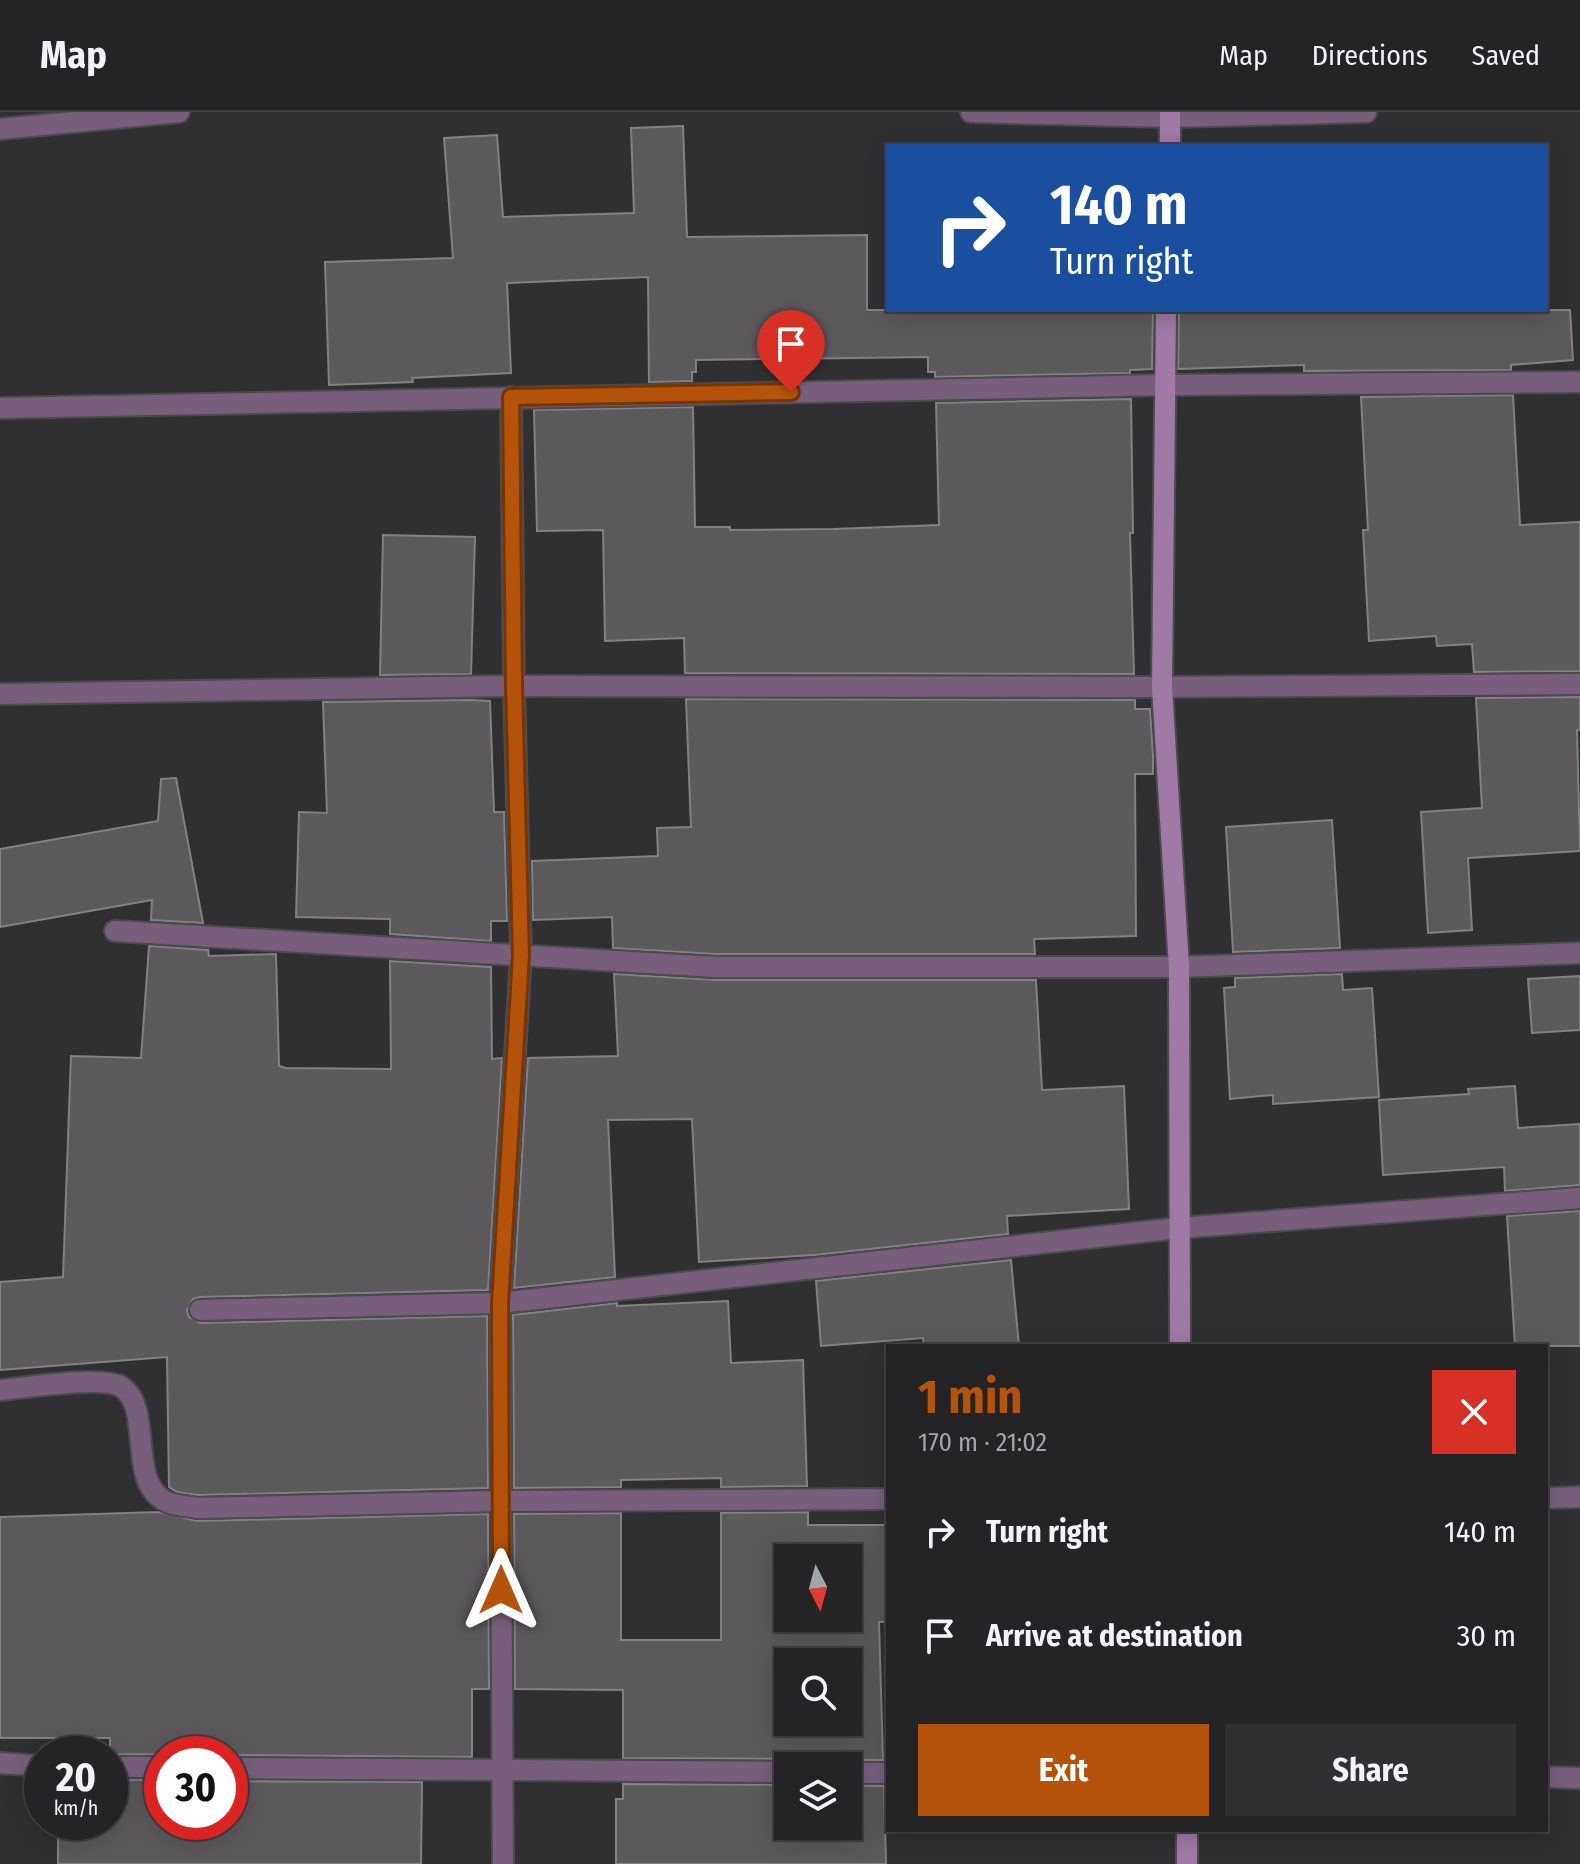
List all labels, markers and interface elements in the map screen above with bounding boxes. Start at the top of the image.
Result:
text: Map [40,32,107,78]
text: Map [1219,39,1268,72]
text: Directions [1312,39,1428,72]
text: Saved [1472,39,1540,72]
text: 140 m [1050,172,1187,239]
icon: right [918,176,1022,280]
text: Turn right [1050,240,1193,284]
pin [757,310,825,392]
icon: arrive [769,322,813,366]
text: 1 min [918,1368,1023,1426]
button: close [1432,1370,1516,1454]
text: 170 m · 21:02 [918,1427,1047,1458]
icon: right [918,1510,962,1554]
text: Turn right [986,1514,1108,1550]
text: 140 m [1444,1514,1516,1550]
north arrow [774,1544,862,1632]
map controls [774,1544,862,1840]
position arrow [459,1548,543,1632]
icon: arrive [918,1614,962,1658]
text: Arrive at destination [986,1618,1243,1654]
text: 30 m [1457,1618,1516,1654]
button: search [774,1648,862,1736]
button: Exit [918,1724,1209,1816]
button: Share [1225,1724,1516,1816]
speed limit sign: 30 [144,1736,248,1840]
button: layers [774,1752,862,1840]
text: 20 [56,1754,96,1802]
text: km/h [54,1796,98,1820]

